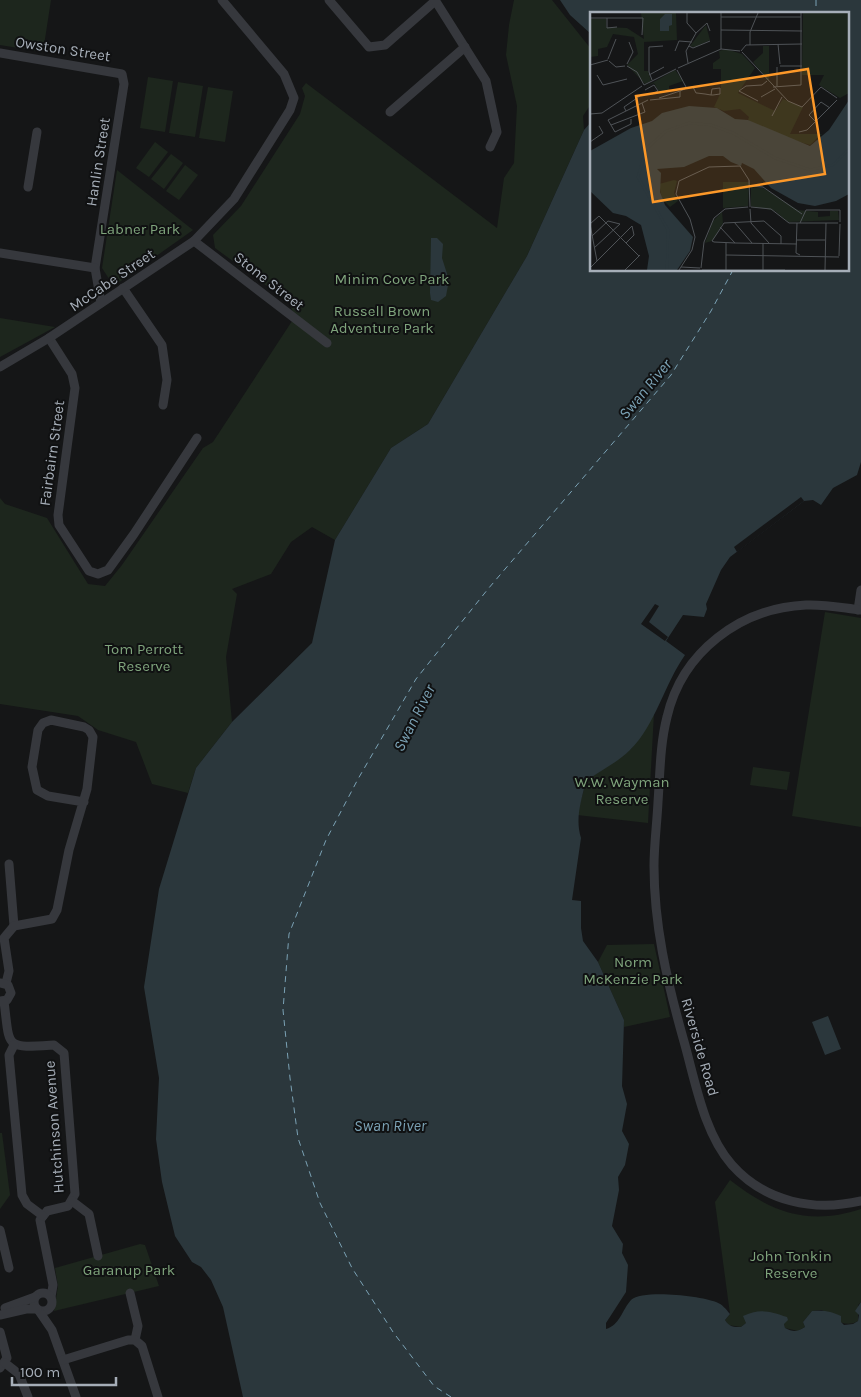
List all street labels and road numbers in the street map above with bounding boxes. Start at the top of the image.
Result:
street label: Owston Street [14,33,112,65]
street label: Hanlin Street [82,116,114,208]
street label: McCabe Street [66,245,158,315]
street label: Stone Street [230,248,308,314]
street label: Fairbairn Street [36,399,68,507]
street label: Riverside Road [677,996,723,1098]
street label: Hutchinson Avenue [40,1060,68,1194]

